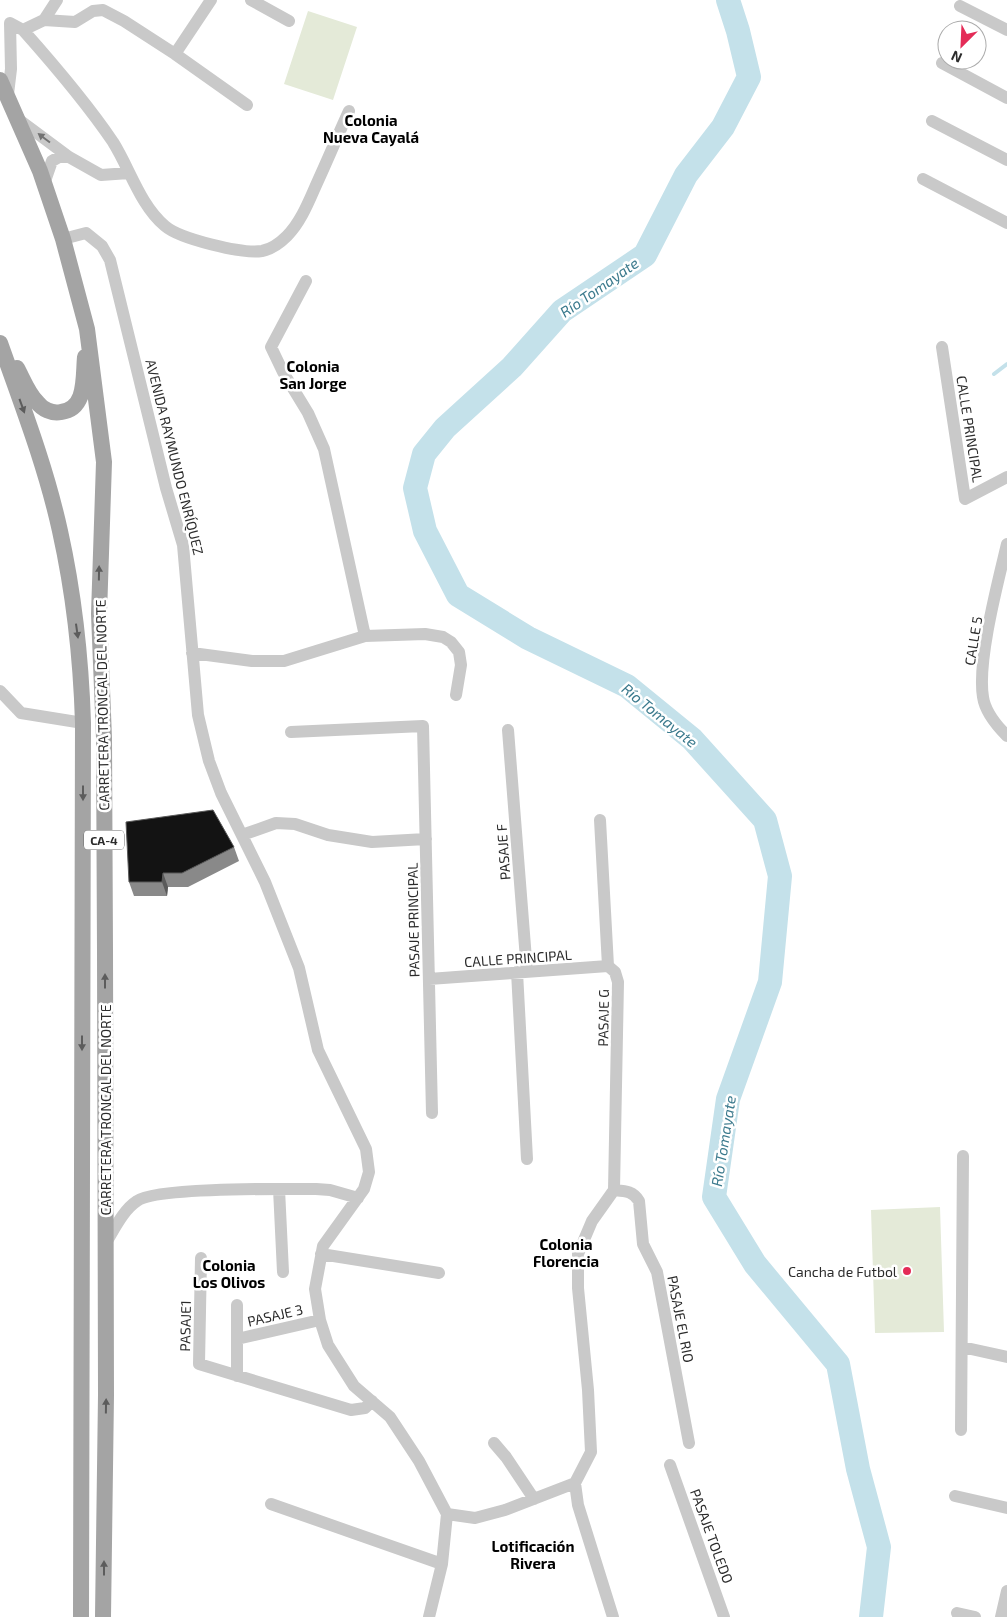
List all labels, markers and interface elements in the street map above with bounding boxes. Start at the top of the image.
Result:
north arrow [937,20,987,70]
text: N [948,48,965,67]
district label: Colonia Nueva Cayalá [323,111,419,147]
one-way arrow [38,133,51,144]
water label: Río Tomayate [556,253,642,322]
street label: AVENIDA RAYMUNDO ENRÍQUEZ [142,357,208,557]
district label: Colonia San Jorge [279,357,347,392]
street label: CALLE PRINCIPAL [953,374,987,484]
one-way arrow [18,399,26,414]
one-way arrow [96,565,104,581]
street label: CARRETERA TRONCAL DEL NORTE [92,599,112,811]
street label: CALLE 5 [961,615,985,667]
one-way arrow [73,624,81,640]
water label: Río Tomayate [618,679,701,752]
one-way arrow [79,786,87,802]
street label: PASAJE F [493,823,513,881]
road number: CA-4 [84,830,124,850]
street label: PASAJE PRINCIPAL [404,863,422,977]
street label: CALLE PRINCIPAL [464,946,572,970]
one-way arrow [101,973,109,989]
street label: PASAJE G [594,989,612,1047]
street label: CARRETERA TRONCAL DEL NORTE [97,1004,114,1216]
one-way arrow [78,1036,86,1052]
water label: Río Tomayate [707,1094,740,1188]
district label: Colonia Florencia [533,1235,599,1270]
district label: Colonia Los Olivos [193,1256,265,1291]
place label: Cancha de Futbol [788,1263,898,1280]
marker: Cancha de Futbol [901,1265,913,1277]
street label: PASAJE EL RIO [664,1274,698,1364]
street label: PASAJE1 [176,1300,194,1352]
street label: PASAJE 3 [246,1300,304,1330]
one-way arrow [102,1398,110,1414]
street label: PASAJE TOLEDO [687,1486,737,1586]
district label: Lotificación Rivera [492,1537,574,1572]
one-way arrow [100,1560,108,1576]

